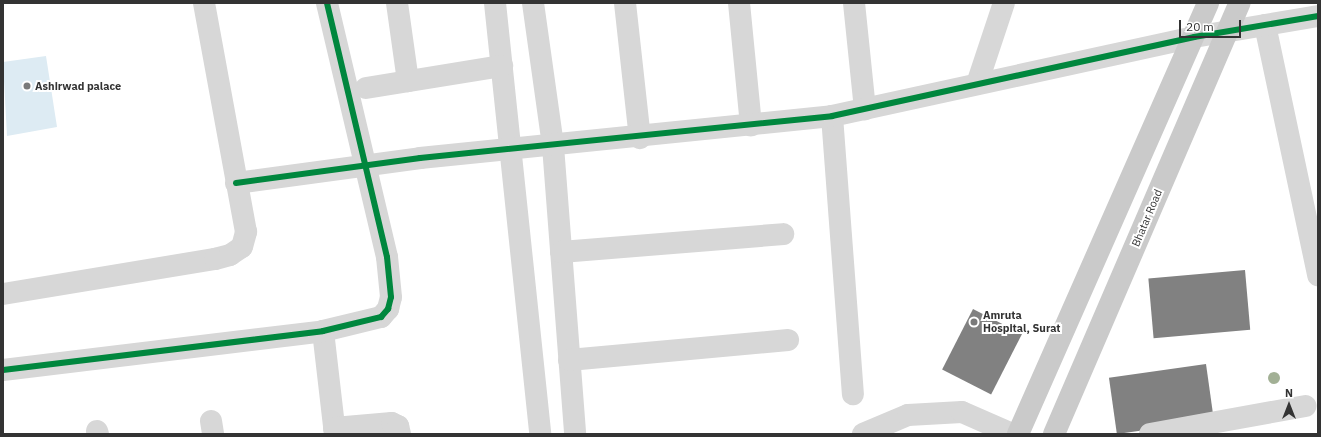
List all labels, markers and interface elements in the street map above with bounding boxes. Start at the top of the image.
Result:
scale bar [1181,12,1243,38]
text: 20 m [1186,19,1214,34]
place label: Ashirwad palace [35,79,121,93]
marker: Ashirwad palace [22,81,32,91]
street label: Bhatar Road [1129,187,1165,249]
place label: Amruta Hospital, Surat [983,309,1061,335]
marker: Amruta Hospital, Surat [968,316,980,328]
north arrow [1269,385,1309,425]
text: N [1285,386,1293,400]

